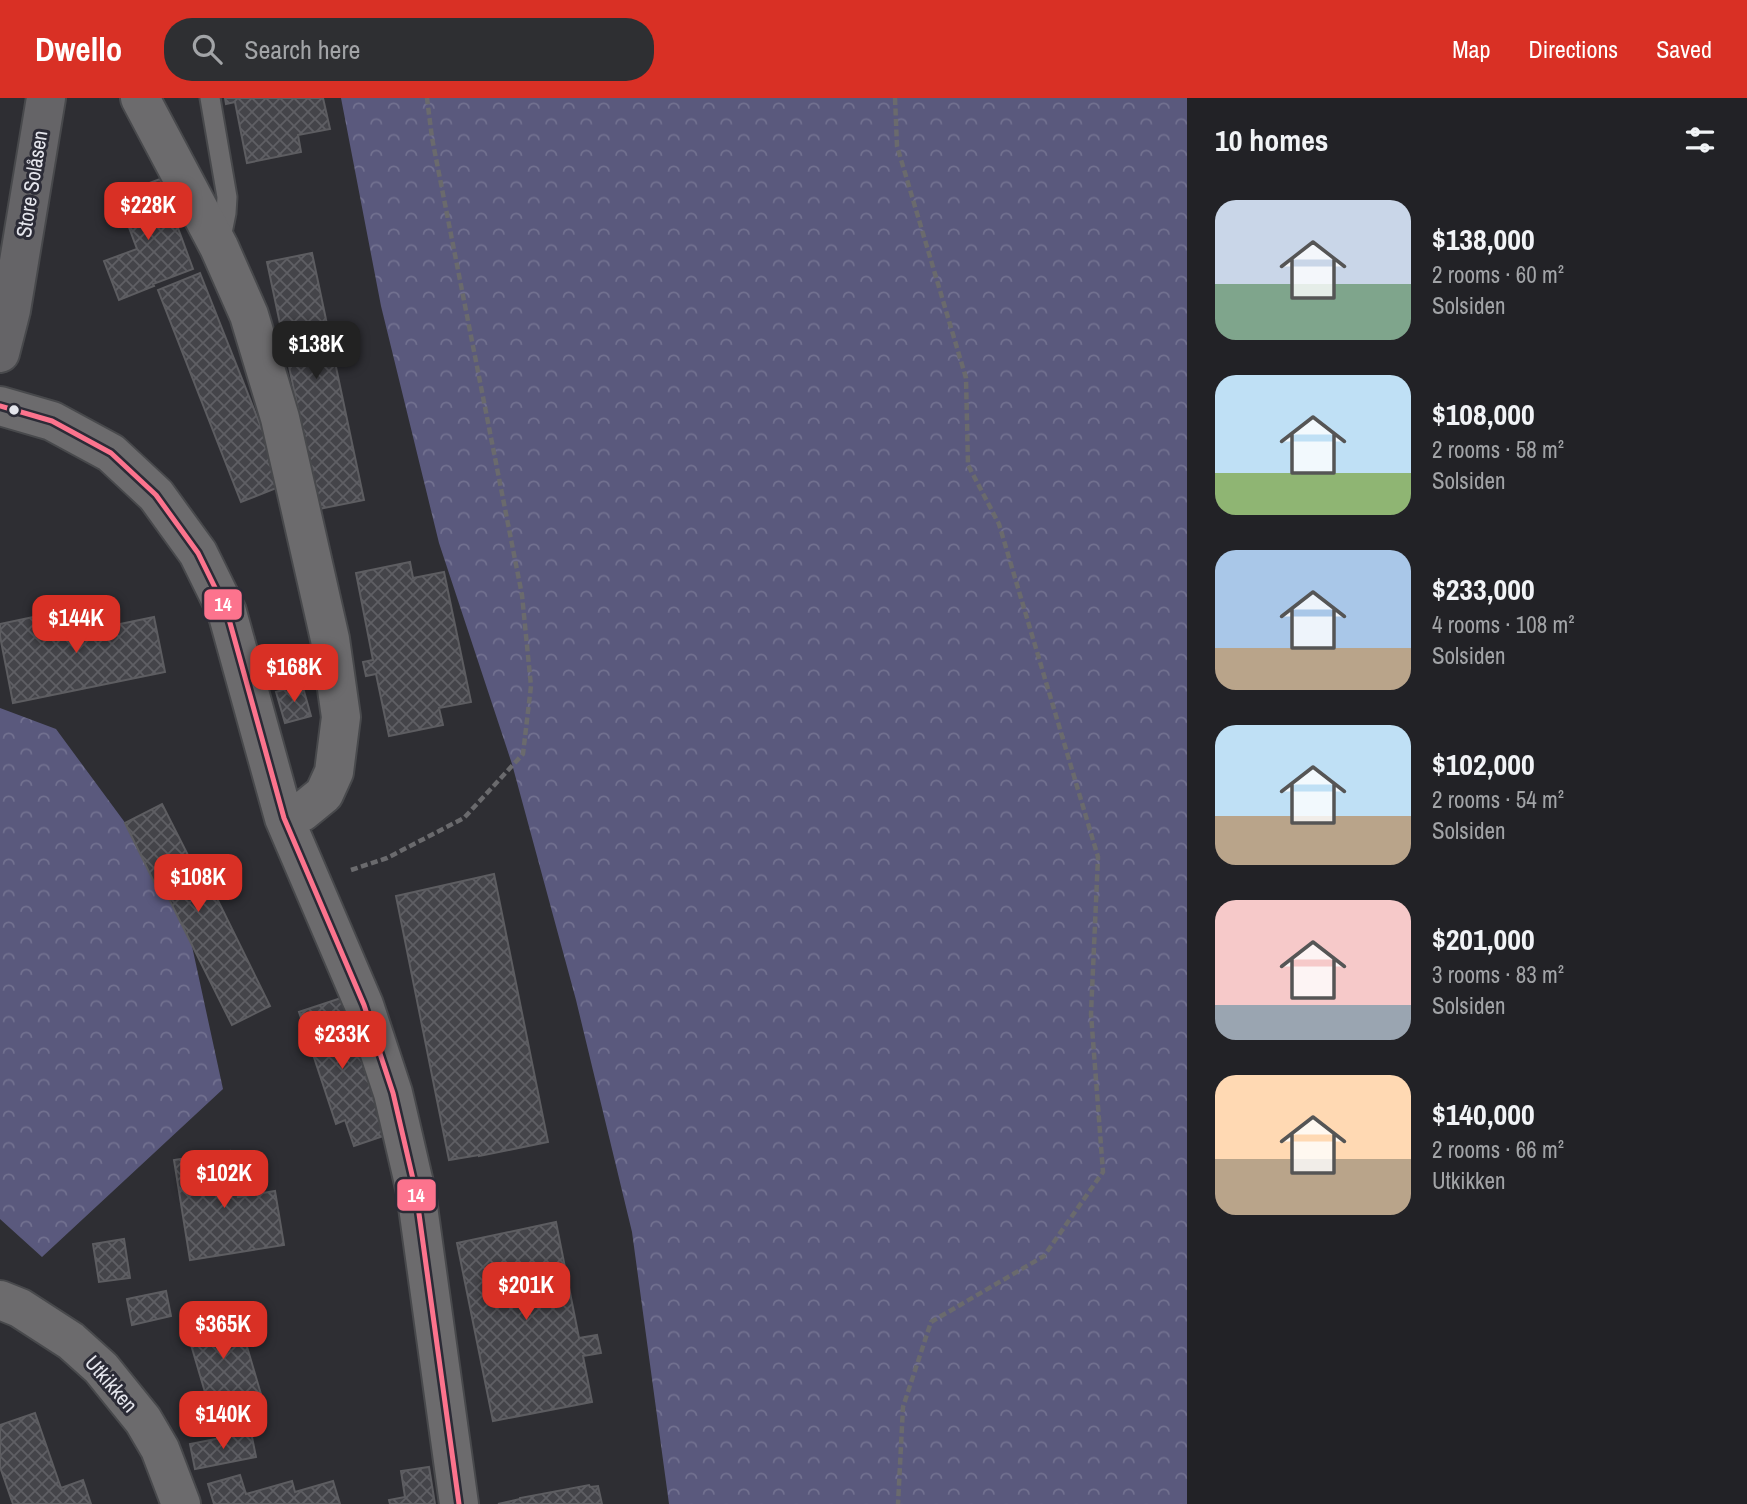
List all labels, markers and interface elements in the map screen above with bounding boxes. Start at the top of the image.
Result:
search box [164,18,654,81]
text: Dwello [35,27,122,71]
icon: search [188,30,226,68]
text: Search here [244,32,360,67]
text: Map [1452,33,1490,65]
text: Directions [1528,33,1618,65]
text: Saved [1656,33,1712,65]
text: 10 homes [1215,120,1329,160]
icon: filters [1681,121,1719,159]
street label: Store Solåsen [9,128,54,240]
pin: $228K [99,183,197,242]
text: $228K [120,189,176,220]
text: $138,000 [1432,219,1535,259]
icon: home [1271,228,1355,312]
text: 2 rooms · 60 m² [1432,259,1564,290]
text: Solsiden [1432,290,1505,321]
pin: $138K [267,322,365,381]
text: $138K [288,328,344,359]
text: $108,000 [1432,394,1535,434]
unlabelled marker [7,403,21,417]
icon: home [1271,403,1355,487]
text: 2 rooms · 58 m² [1432,434,1564,465]
text: Solsiden [1432,465,1505,496]
text: $233,000 [1432,569,1535,609]
icon: home [1271,578,1355,662]
line badge: 14 [203,588,243,621]
text: 14 [214,591,232,617]
pin: $144K [27,596,125,655]
text: $144K [48,602,104,633]
text: 4 rooms · 108 m² [1432,609,1575,640]
text: Solsiden [1432,640,1505,671]
pin: $168K [245,644,343,704]
text: $168K [266,651,322,682]
text: $102,000 [1432,744,1535,784]
icon: home [1271,753,1355,837]
text: 2 rooms · 54 m² [1432,784,1564,815]
text: Solsiden [1432,815,1505,846]
pin: $108K [149,854,247,914]
text: $108K [170,861,226,892]
text: $201,000 [1432,919,1535,959]
icon: home [1271,928,1355,1012]
text: 3 rooms · 83 m² [1432,959,1564,990]
text: Solsiden [1432,990,1505,1021]
pin: $233K [293,1012,391,1071]
text: $233K [314,1018,370,1049]
text: $140,000 [1432,1094,1535,1134]
icon: home [1271,1103,1355,1187]
text: 2 rooms · 66 m² [1432,1134,1564,1165]
pin: $102K [175,1150,273,1210]
text: $102K [196,1157,252,1188]
text: Utkikken [1432,1165,1505,1196]
line badge: 14 [396,1178,437,1212]
text: 14 [407,1182,425,1208]
pin: $201K [477,1262,575,1322]
text: $201K [498,1269,554,1300]
pin: $365K [174,1302,272,1361]
text: $365K [195,1308,251,1339]
street label: Utkikken [78,1349,144,1418]
pin: $140K [174,1392,272,1451]
text: $140K [195,1398,251,1429]

